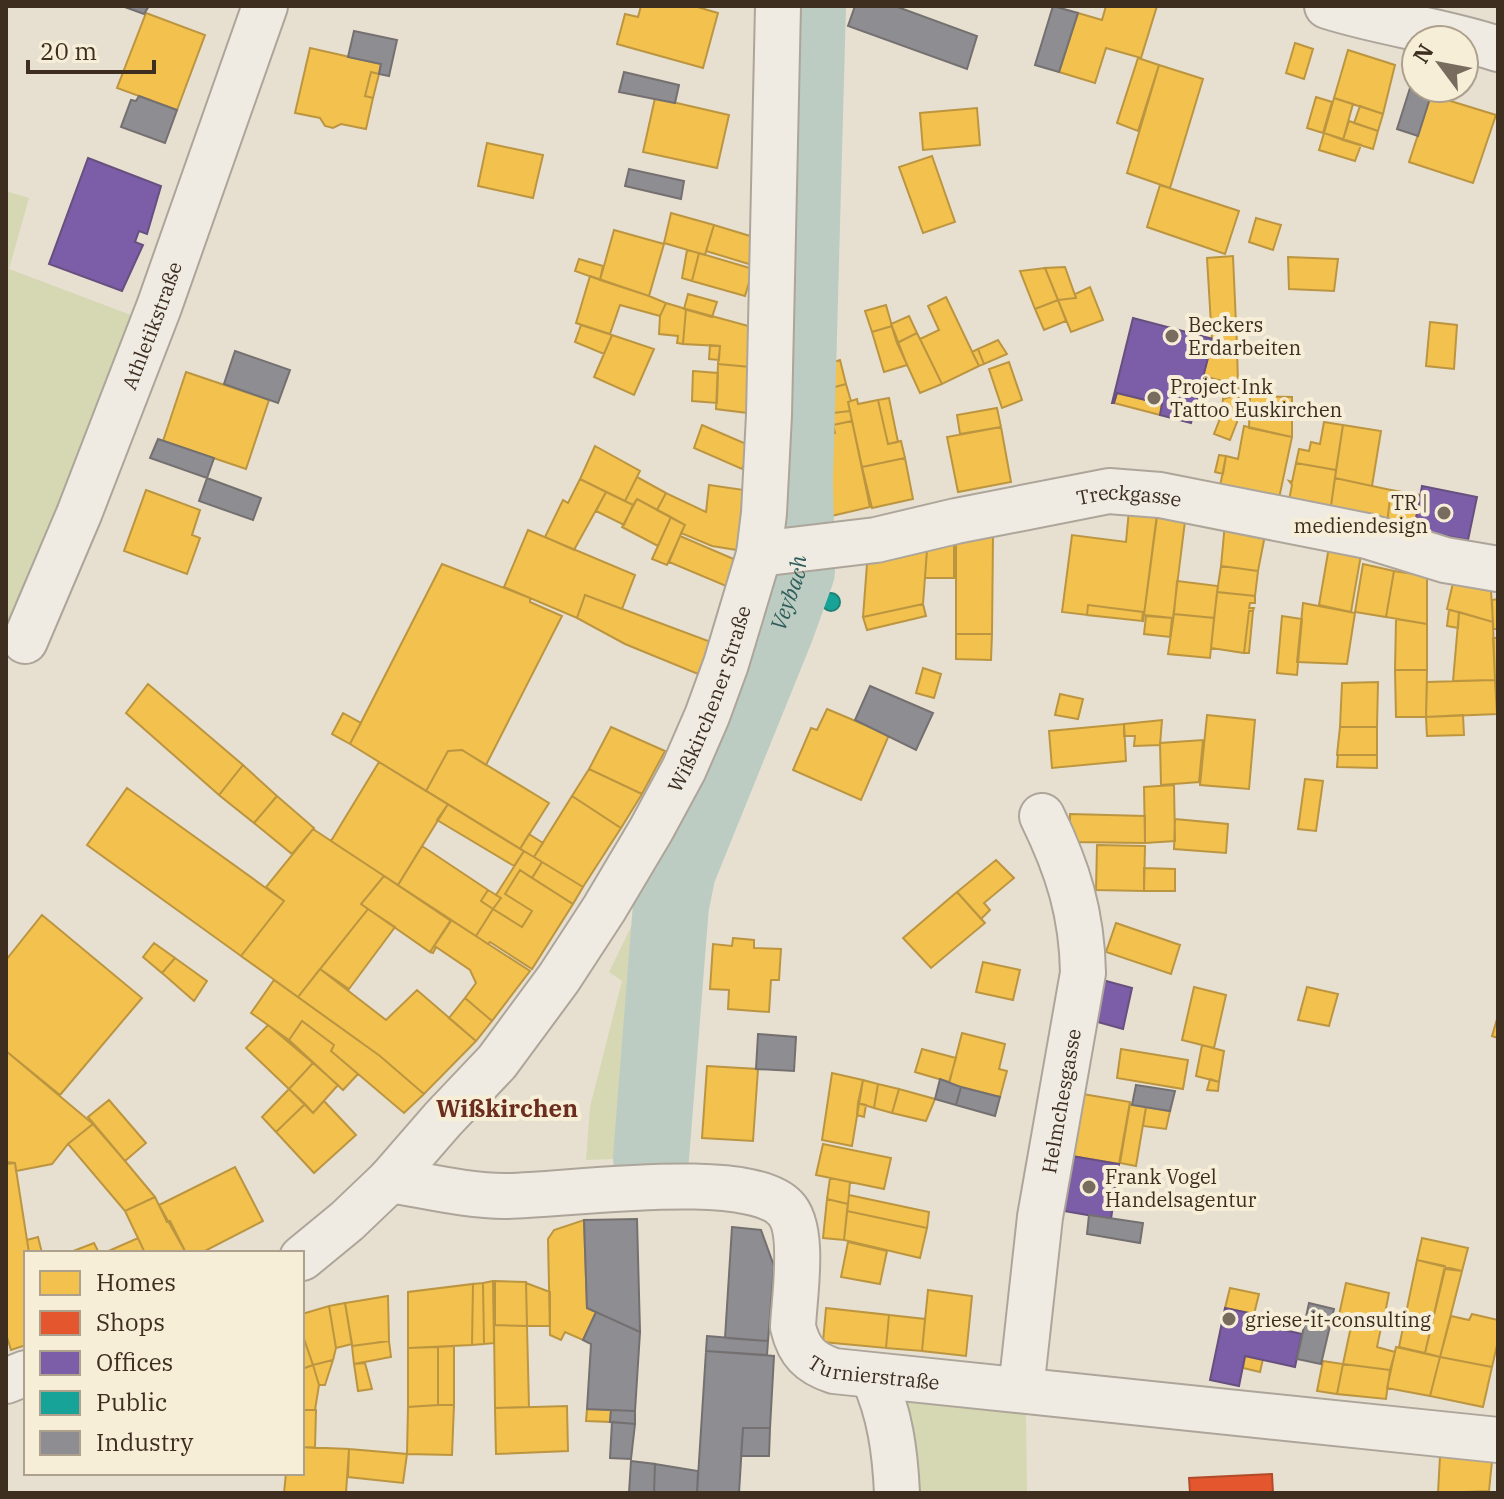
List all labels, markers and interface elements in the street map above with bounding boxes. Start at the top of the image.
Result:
scale bar [28,24,154,74]
north arrow [1400,24,1480,104]
text: 20 m [40,35,97,67]
text: N [1406,38,1440,68]
street label: Athletikstraße [115,258,188,393]
place label: Beckers Erdarbeiten [1188,311,1302,361]
marker: Beckers Erdarbeiten [1163,327,1181,345]
place label: Project Ink Tattoo Euskirchen [1170,373,1343,423]
marker: Project Ink Tattoo Euskirchen [1145,389,1163,407]
street label: Treckgasse [1074,477,1184,513]
place label: TR | mediendesign [1293,489,1428,539]
marker: TR | mediendesign [1435,504,1453,522]
water label: Veybach [762,555,812,634]
street label: Wißkirchener Straße [661,602,756,797]
street label: Helmchesgasse [1034,1026,1086,1175]
district label: Wißkirchen [436,1092,578,1124]
place label: Frank Vogel Handelsagentur [1105,1163,1257,1213]
marker: Frank Vogel Handelsagentur [1080,1178,1098,1196]
legend [24,1251,304,1475]
text: Homes [96,1266,176,1298]
text: Shops [96,1306,165,1338]
place label: griese-it-consulting [1245,1306,1431,1333]
marker: griese-it-consulting [1220,1310,1238,1328]
text: Offices [96,1346,173,1378]
street label: Turnierstraße [803,1348,941,1395]
text: Public [96,1386,167,1418]
text: Industry [96,1426,193,1458]

